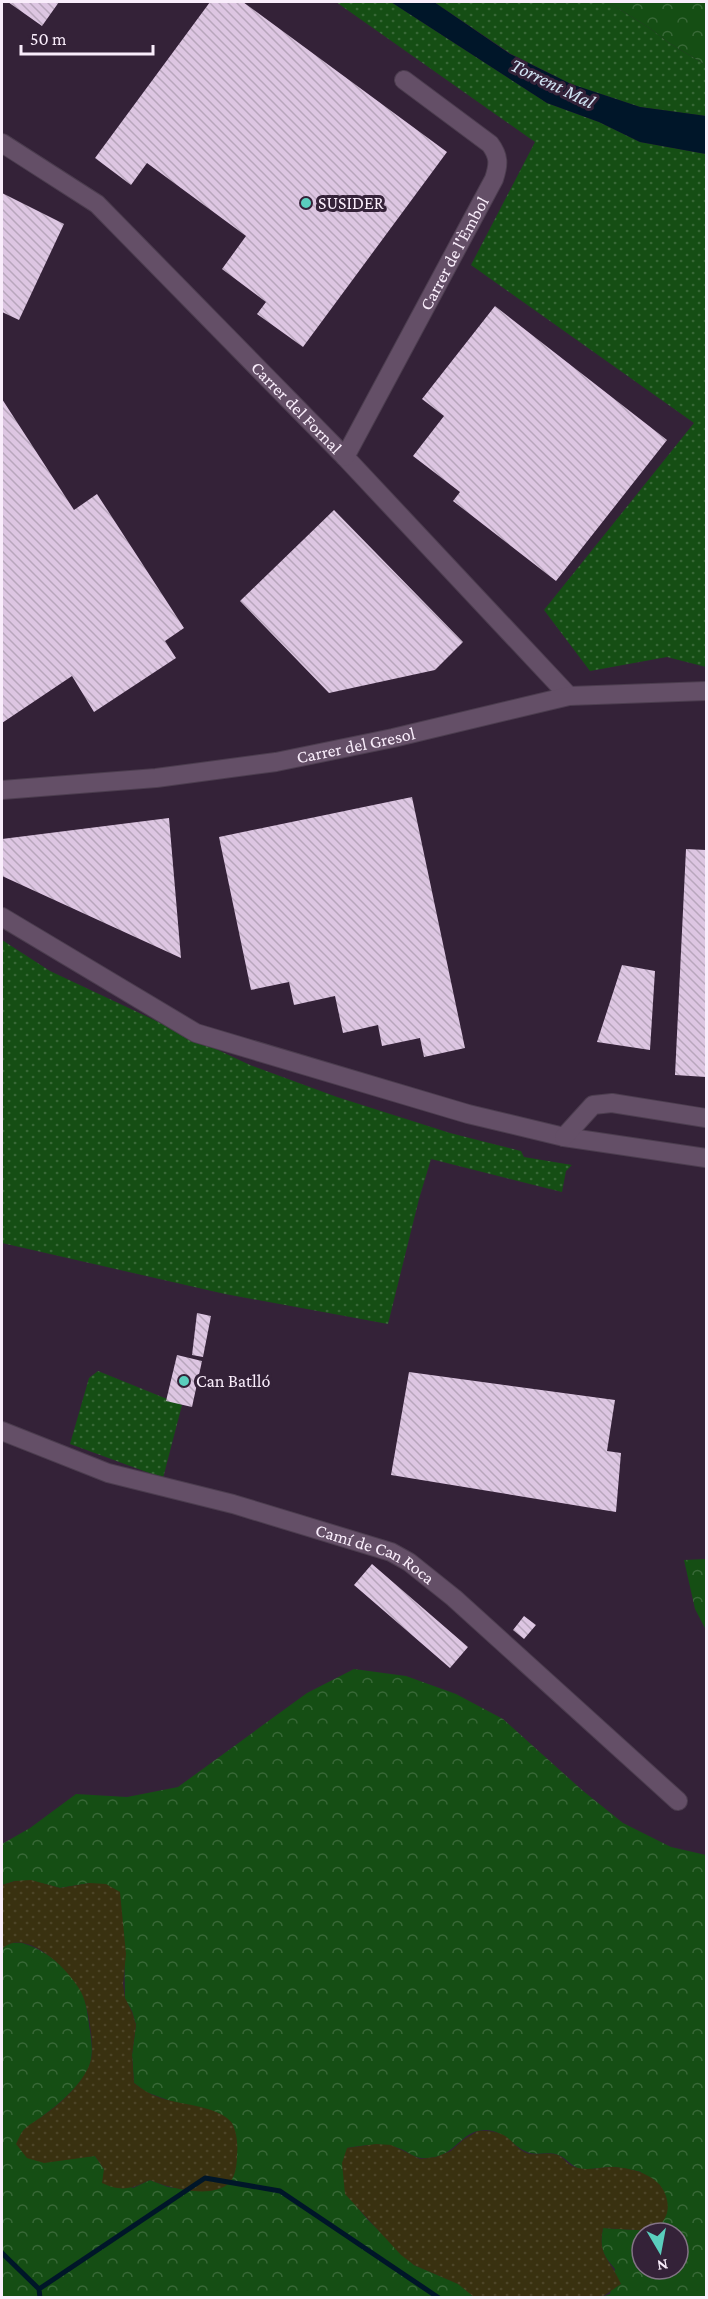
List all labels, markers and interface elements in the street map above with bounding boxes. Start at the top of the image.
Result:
scale bar [21,18,153,56]
text: 50 m [30,29,67,49]
water label: Torrent Mal [508,53,599,113]
place label: SUSIDER [318,193,385,213]
street label: Carrer de l'Èmbol [416,193,493,314]
marker: SUSIDER [299,196,313,210]
street label: Carrer del Fornal [247,357,346,458]
street label: Carrer del Gresol [295,723,417,768]
place label: Can Batlló [196,1371,270,1391]
marker: Can Batlló [177,1374,191,1388]
street label: Camí de Can Roca [313,1520,439,1588]
north arrow [630,2221,690,2281]
text: N [656,2256,669,2275]

